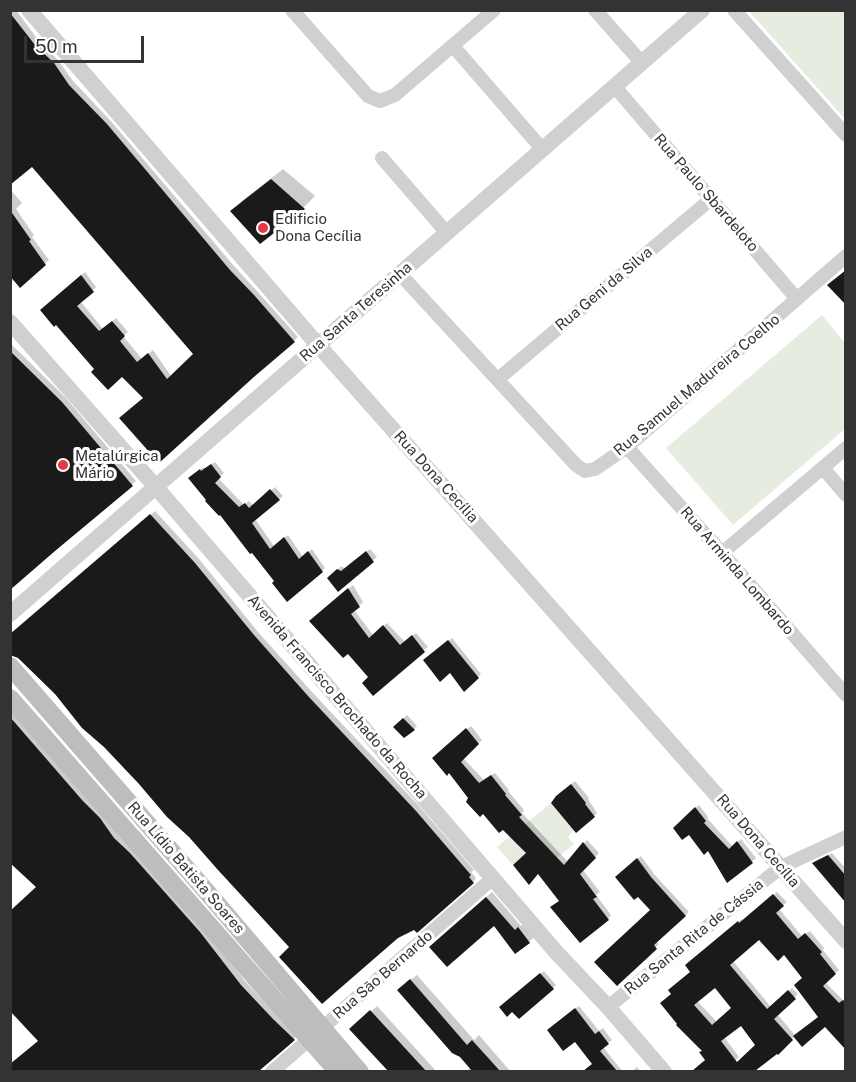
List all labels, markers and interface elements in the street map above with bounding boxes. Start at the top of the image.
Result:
scale bar [27,24,147,62]
text: 50 m [35,36,78,57]
street label: Rua Paulo Sbardeloto [650,130,762,256]
place label: Edificio Dona Cecília [275,210,362,245]
marker: Edificio Dona Cecília [256,221,270,235]
street label: Rua Geni da Silva [552,243,656,335]
street label: Rua Santa Teresinha [296,258,416,366]
street label: Rua Samuel Madureira Coelho [610,310,784,460]
street label: Rua Dona Cecília [390,427,482,527]
place label: Metalúrgica Mário [75,447,159,482]
marker: Metalúrgica Mário [56,458,70,472]
street label: Rua Arminda Lombardo [677,503,797,639]
street label: Avenida Francisco Brochado da Rocha [243,591,431,803]
street label: Rua Dona Cecília [713,791,803,891]
street label: Rua Lídio Batista Soares [124,798,248,938]
street label: Rua Santa Rita de Cássia [621,876,767,998]
street label: Rua São Bernardo [330,927,436,1023]

